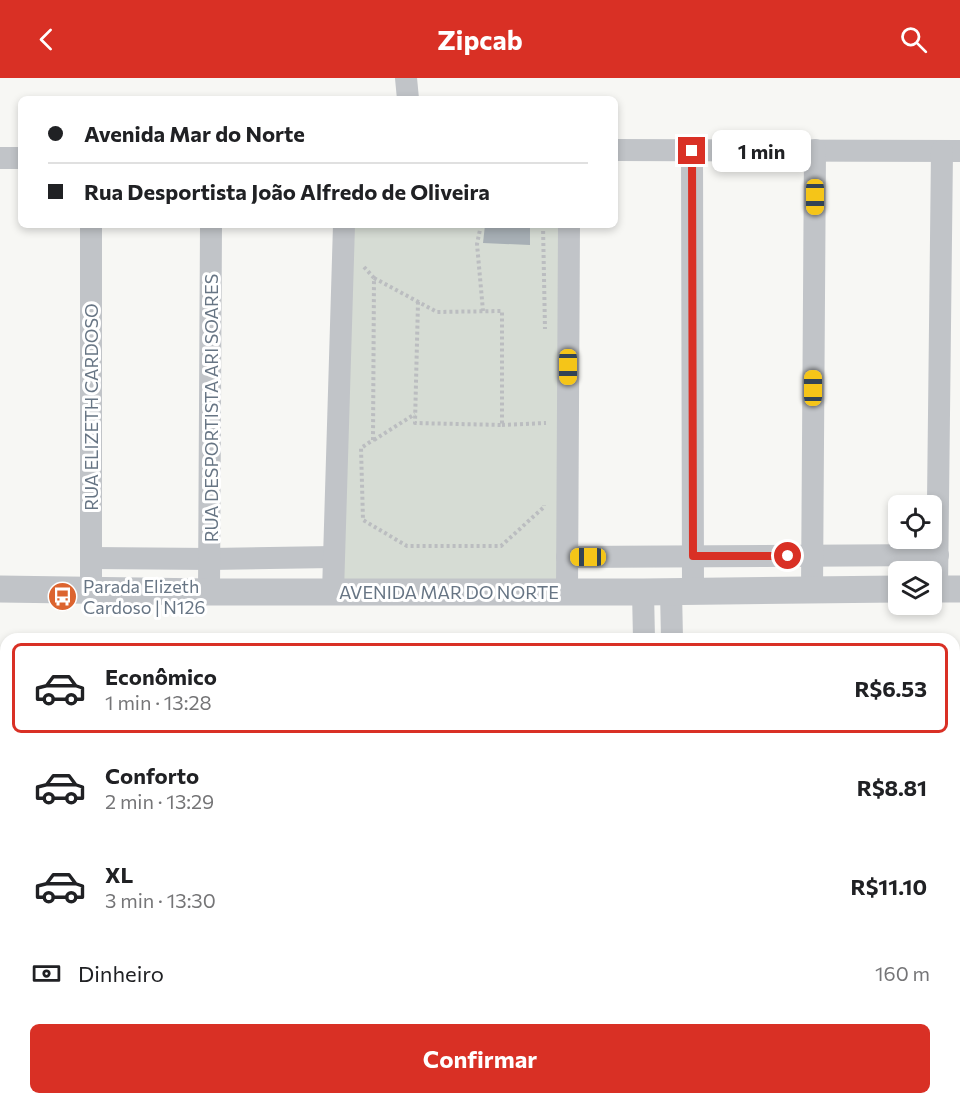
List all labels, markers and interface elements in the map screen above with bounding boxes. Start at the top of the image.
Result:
icon: back [30,23,63,56]
text: Zipcab [437,23,523,56]
icon: search [897,23,930,56]
text: Avenida Mar do Norte [84,120,305,147]
callout: 1 min [713,130,812,172]
route end [678,137,705,164]
text: 1 min [738,139,785,163]
text: Rua Desportista João Alfredo de Oliveira [84,178,490,205]
car [806,179,824,215]
street label: RUA DESPORTISTA ARI SOARES [200,274,222,542]
street label: RUA ELIZETH CARDOSO [80,303,102,511]
car [559,349,577,385]
car [804,370,822,406]
map controls [888,495,942,615]
button: locate [888,495,942,549]
route start [774,542,801,569]
car [570,548,606,566]
button: layers [888,561,942,615]
place label: Parada Elizeth Cardoso | N126 [83,575,205,618]
bus stop icon: Parada Elizeth Cardoso | N126 [46,580,78,612]
street label: AVENIDA MAR DO NORTE [339,581,559,603]
icon: car [33,661,87,715]
text: Econômico [105,663,217,690]
text: R$6.53 [854,675,927,702]
text: 1 min · 13:28 [105,690,212,714]
icon: car [33,760,87,814]
text: Conforto [105,762,199,789]
text: R$8.81 [857,774,927,801]
text: 2 min · 13:29 [105,789,214,813]
icon: car [33,859,87,913]
text: XL [105,861,133,888]
text: R$11.10 [850,873,927,900]
text: 3 min · 13:30 [105,888,216,912]
icon: cash [30,957,63,990]
text: Dinheiro [78,960,164,987]
text: 160 m [875,961,930,985]
button: Confirmar [30,1024,930,1093]

